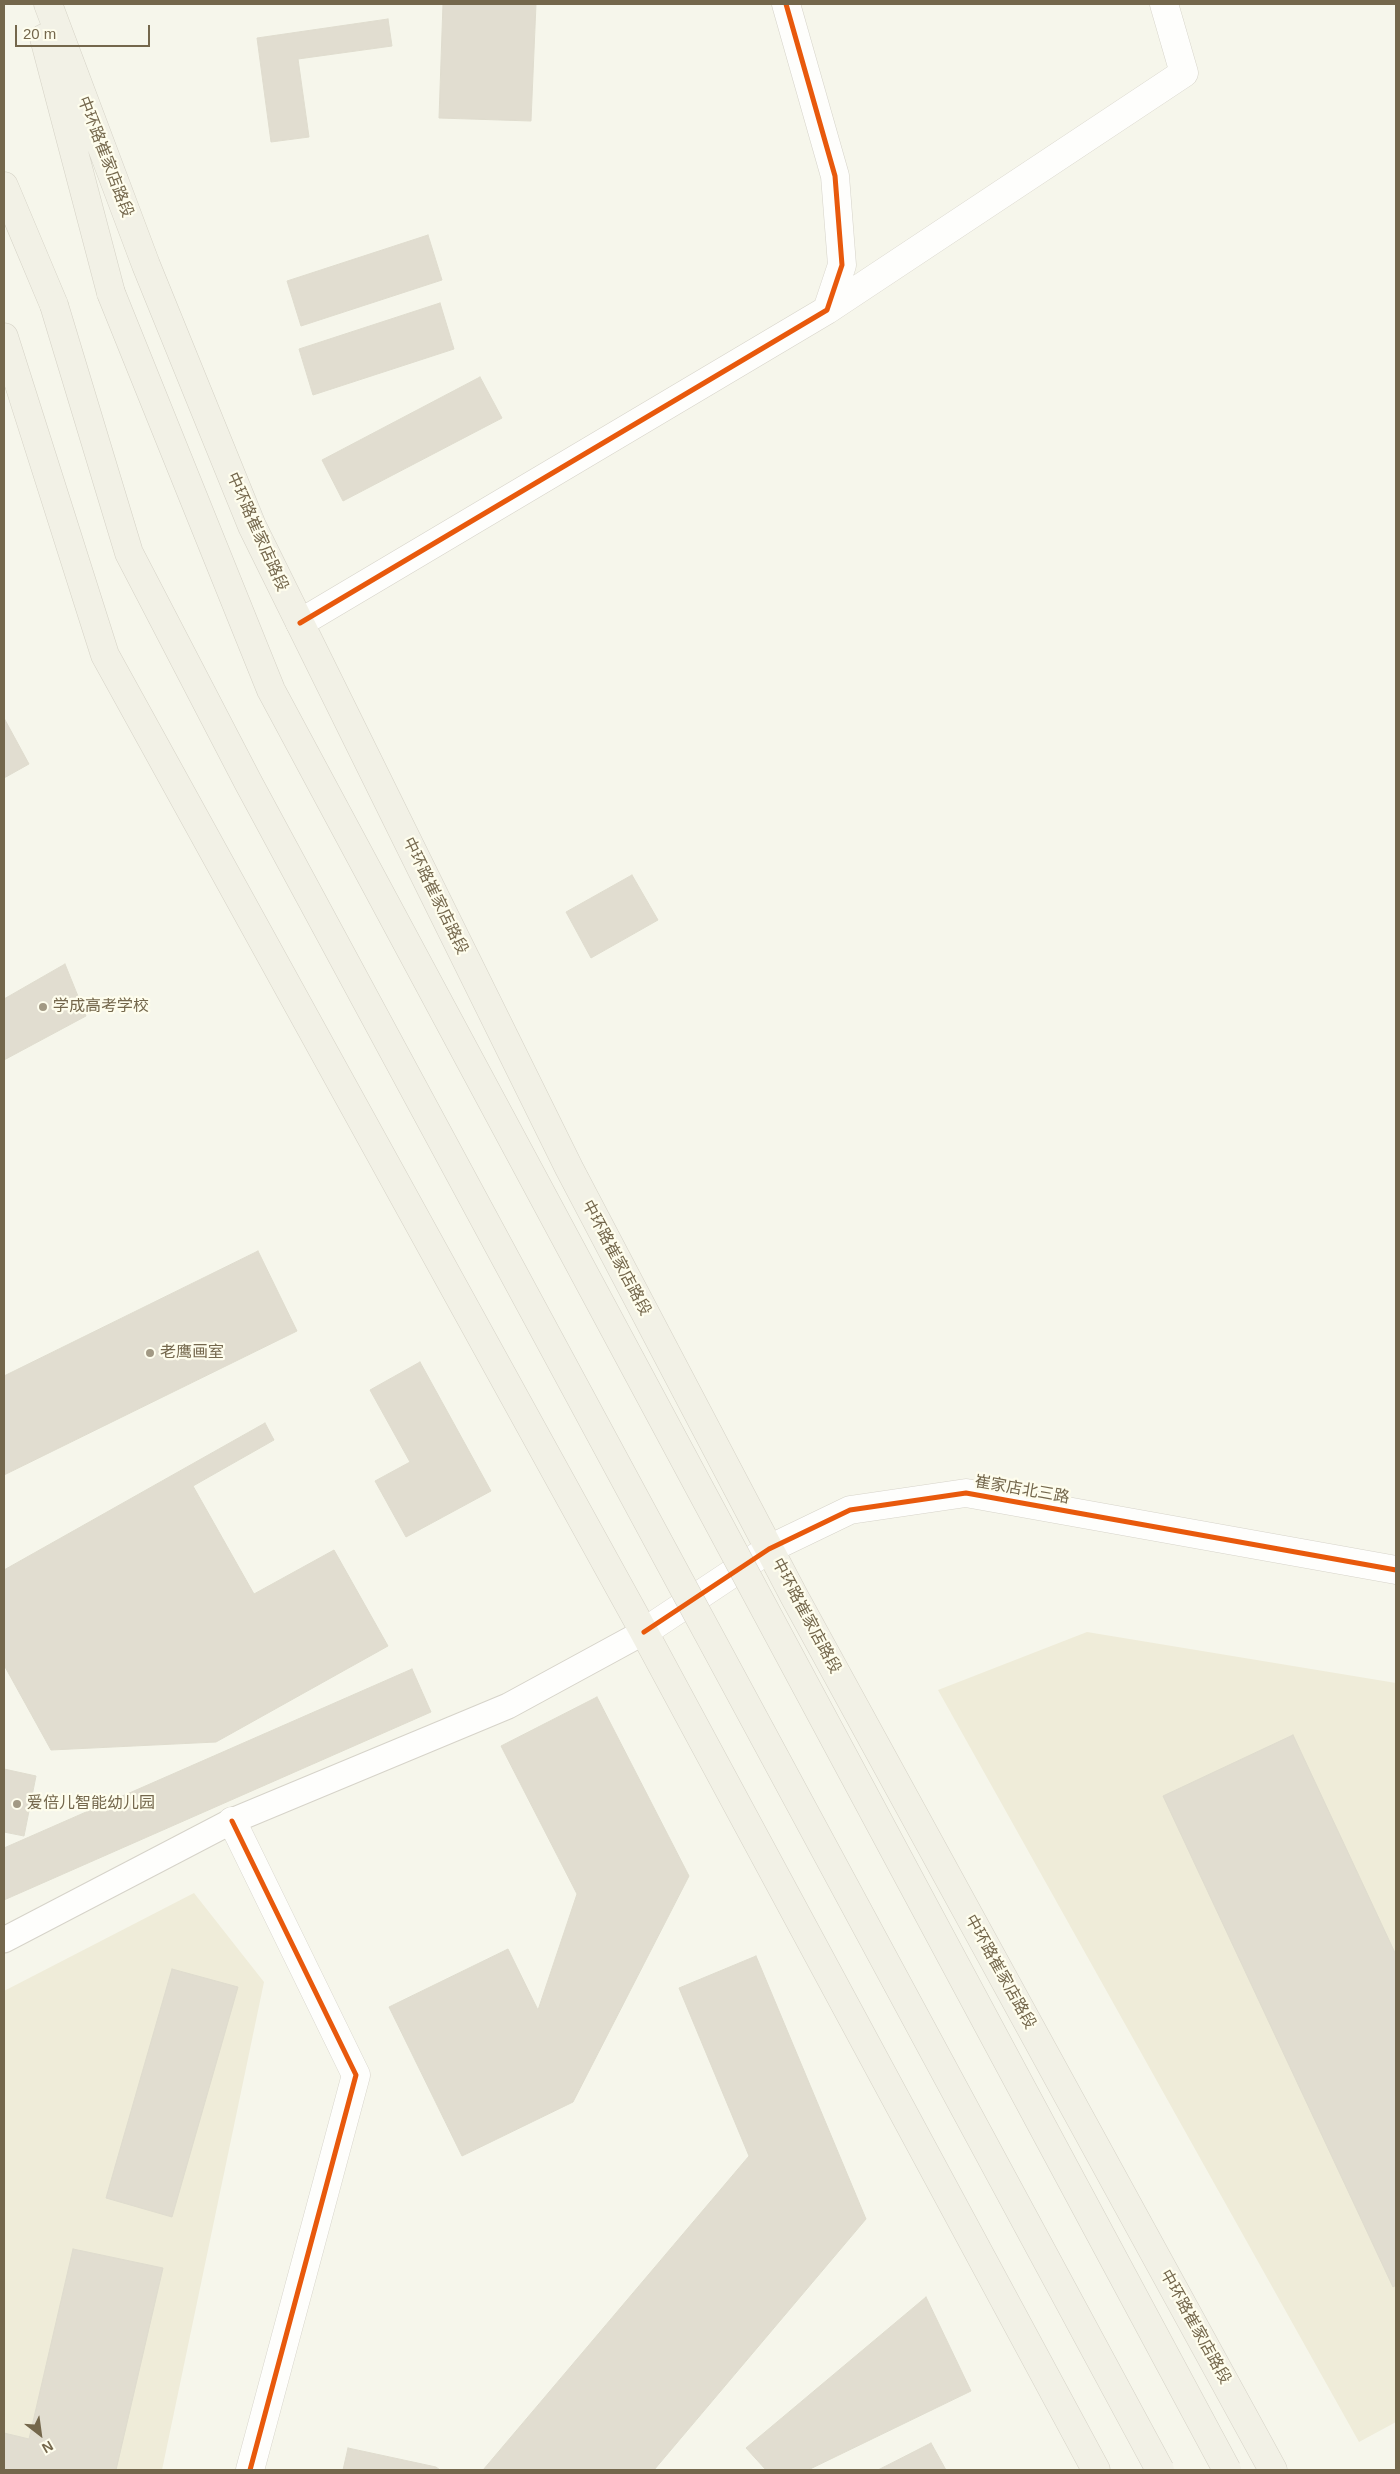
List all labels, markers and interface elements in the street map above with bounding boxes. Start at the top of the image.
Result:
scale bar [18,15,152,47]
text: 20 m [23,25,56,42]
street label: 中环路崔家店路段 [73,94,137,220]
street label: 中环路崔家店路段 [222,470,292,594]
street label: 中环路崔家店路段 [398,834,472,958]
place label: 学成高考学校 [53,997,149,1017]
marker: 学成高考学校 [37,1001,49,1013]
street label: 中环路崔家店路段 [577,1197,655,1319]
place label: 老鹰画室 [160,1343,224,1363]
marker: 老鹰画室 [144,1347,156,1359]
street label: 崔家店北三路 [973,1472,1071,1508]
street label: 中环路崔家店路段 [767,1555,845,1677]
place label: 爱倍儿智能幼儿园 [27,1794,155,1814]
marker: 爱倍儿智能幼儿园 [11,1798,23,1810]
street label: 中环路崔家店路段 [961,1911,1039,2033]
street label: 中环路崔家店路段 [1156,2266,1234,2388]
north arrow [15,2409,65,2459]
text: N [39,2438,56,2456]

